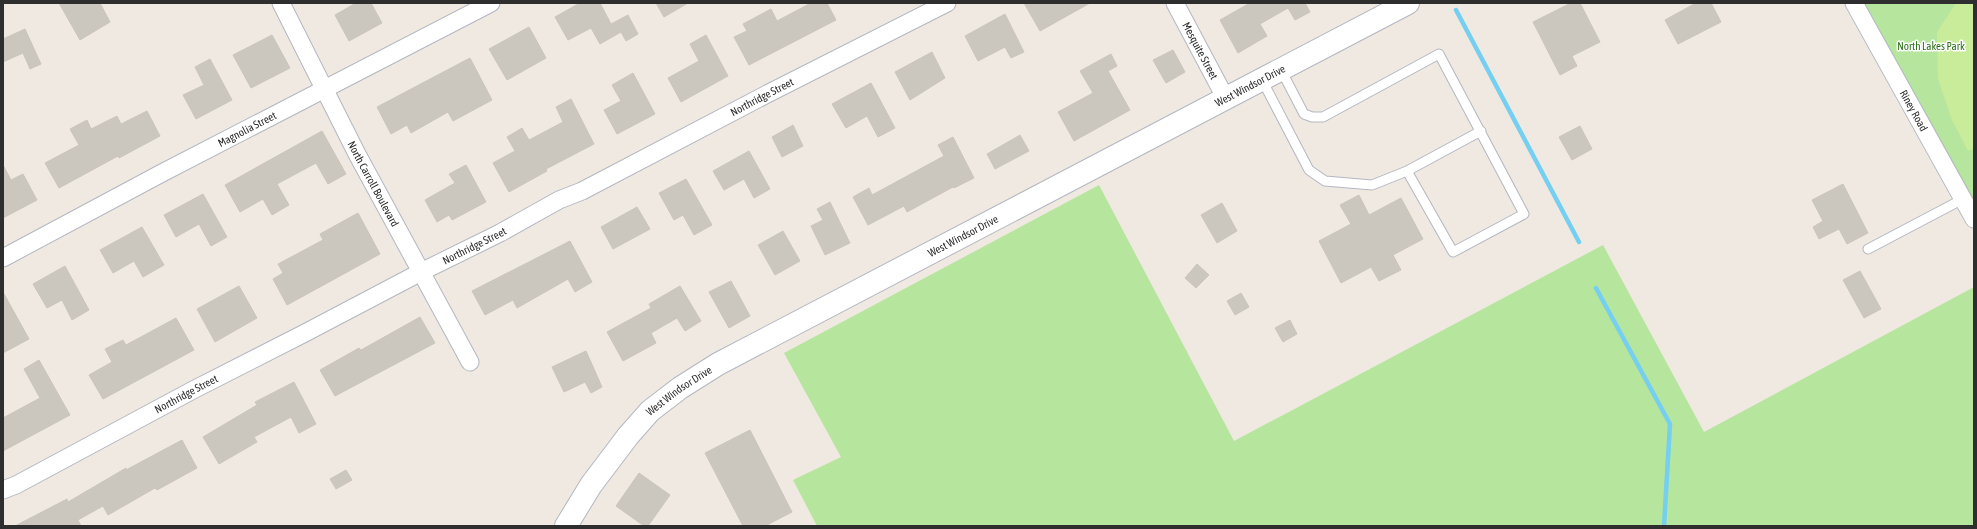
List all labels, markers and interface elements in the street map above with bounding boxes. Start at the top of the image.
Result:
street label: Mesquite Street [1180,20,1220,81]
park label: North Lakes Park [1897,40,1965,52]
street label: West Windsor Drive [1213,62,1287,109]
street label: Northridge Street [728,76,796,118]
street label: Riney Road [1897,88,1930,133]
street label: Magnolia Street [216,109,278,149]
street label: North Carroll Boulevard [345,139,401,229]
street label: West Windsor Drive [926,213,1000,259]
street label: Northridge Street [440,225,508,266]
street label: West Windsor Drive [644,364,714,418]
street label: Northridge Street [153,372,220,415]

